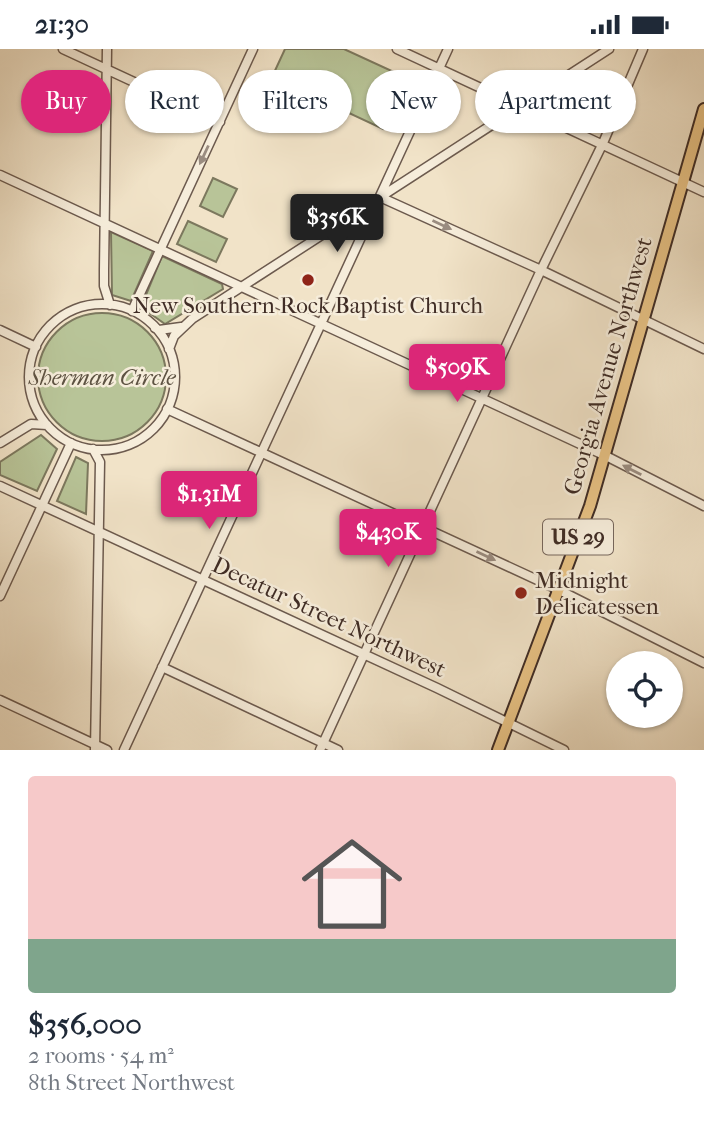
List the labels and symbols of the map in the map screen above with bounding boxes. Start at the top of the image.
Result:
one-way arrow [198,145,210,165]
pin: $356K [288,195,386,254]
one-way arrow [432,219,452,231]
street label: Georgia Avenue Northwest [558,234,658,498]
marker: New Southern Rock Baptist Church [300,272,316,288]
place label: New Southern Rock Baptist Church [133,292,483,319]
pin: $509K [408,345,506,404]
park label: Sherman Circle [27,364,176,391]
one-way arrow [622,464,642,475]
pin: $1.31M [152,471,266,531]
pin: $430K [339,510,437,569]
road number: US 29 [543,519,613,554]
one-way arrow [476,550,496,561]
street label: Decatur Street Northwest [208,551,450,683]
place label: Midnight Delicatessen [535,567,660,620]
marker: Midnight Delicatessen [513,585,529,601]

